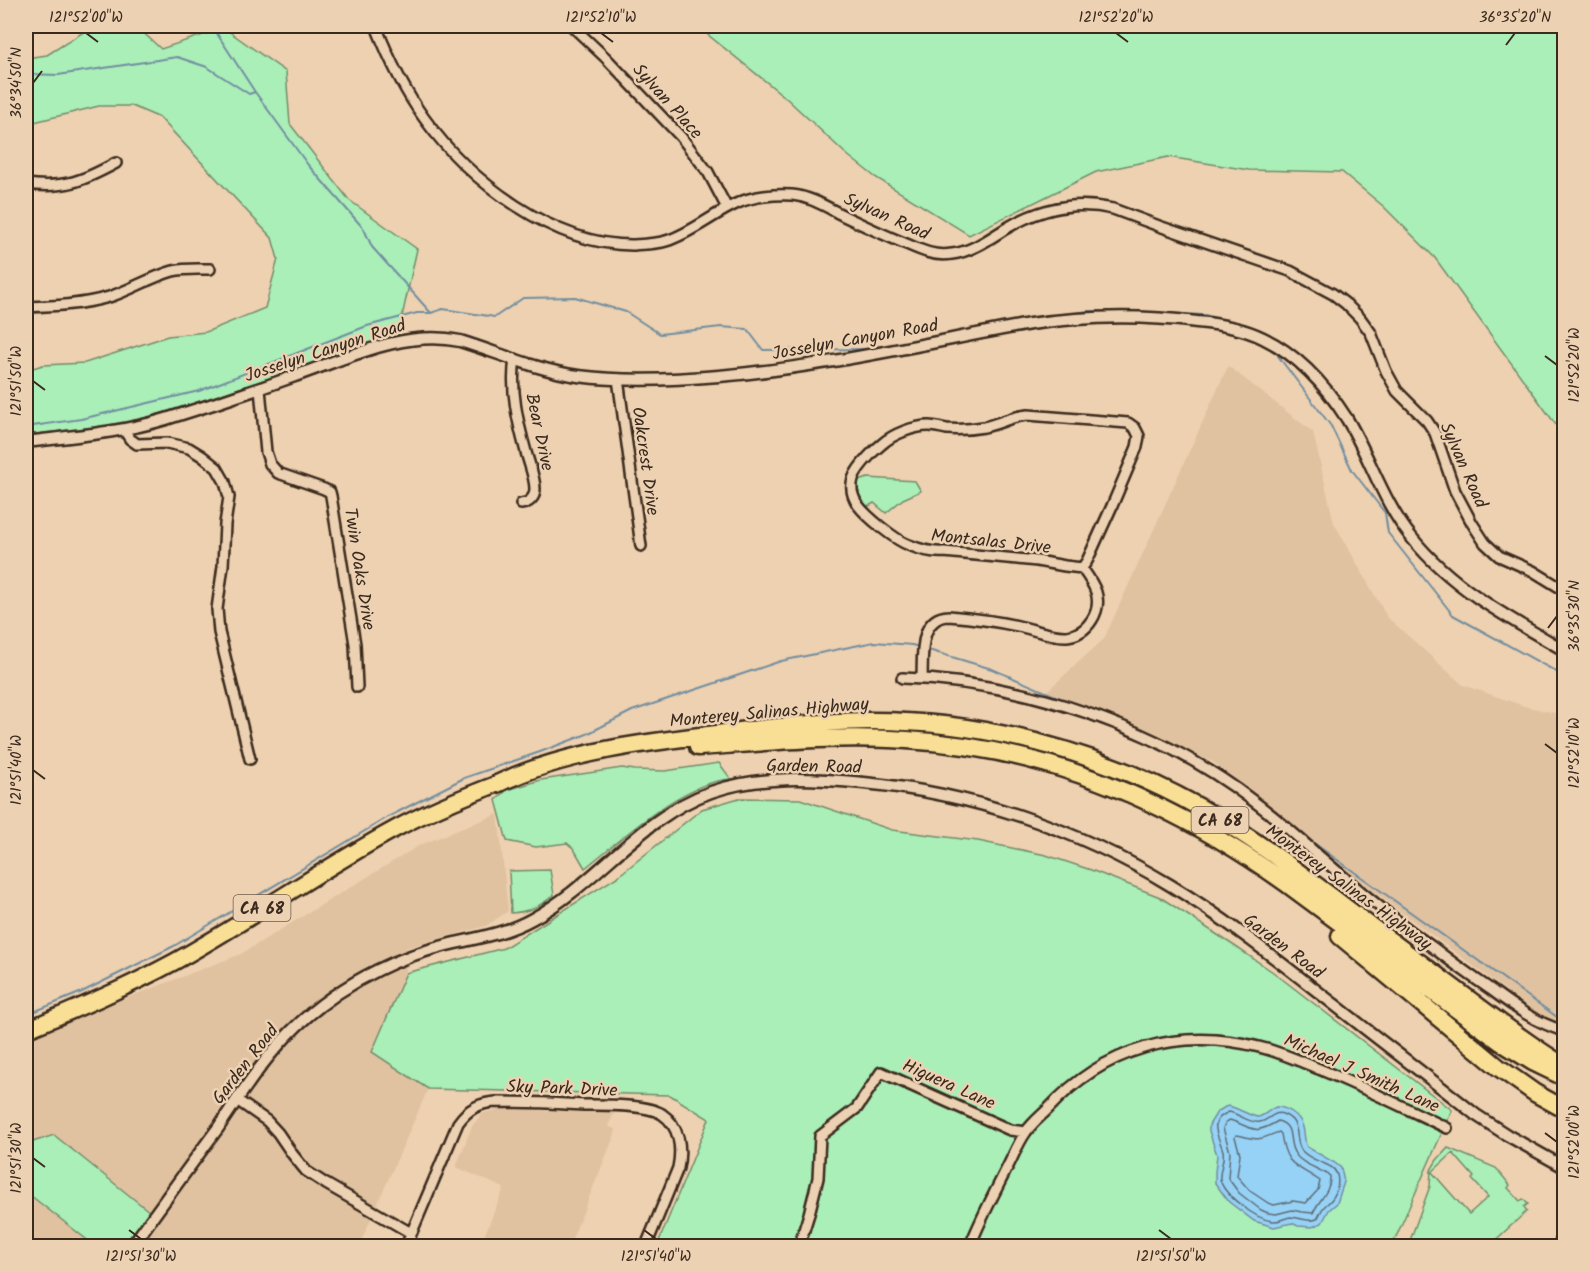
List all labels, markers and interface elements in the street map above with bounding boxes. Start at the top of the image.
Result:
text: 121°52'00"W [49,6,123,30]
text: 121°52'10"W [565,6,637,30]
text: 121°52'20"W [1078,6,1154,30]
text: 36°35'20"N [1479,6,1551,30]
text: 36°34'50"N [5,47,29,119]
street label: Sylvan Place [625,57,709,147]
street label: Sylvan Road [839,186,935,250]
street label: Josselyn Canyon Road [241,311,411,391]
street label: Josselyn Canyon Road [770,311,941,369]
text: 121°52'20"W [1563,327,1587,403]
text: 121°51'50"W [5,346,29,416]
street label: Bear Drive [516,391,561,474]
street label: Oakcrest Drive [623,405,666,517]
street label: Sylvan Road [1431,418,1495,514]
street label: Twin Oaks Drive [335,506,382,632]
street label: Montsalas Drive [930,522,1052,563]
text: 36°35'30"N [1563,580,1587,652]
street label: Monterey Salinas Highway [668,690,871,737]
text: 121°52'10"W [1563,717,1587,789]
text: 121°51'40"W [5,734,29,805]
street label: Garden Road [766,752,863,783]
road number: CA 68 [1192,807,1248,833]
street label: Monterey Salinas Highway [1259,818,1438,959]
road number: CA 68 [234,895,290,921]
street label: Garden Road [1236,907,1331,988]
street label: Garden Road [205,1018,288,1111]
street label: Michael J Smith Lane [1279,1027,1444,1122]
street label: Higuera Lane [897,1052,1000,1119]
street label: Sky Park Drive [506,1073,618,1106]
text: 121°52'00"W [1563,1105,1587,1179]
text: 121°51'30"W [5,1122,29,1193]
text: 121°51'30"W [106,1245,177,1269]
text: 121°51'40"W [621,1245,692,1269]
text: 121°51'50"W [1136,1245,1206,1269]

